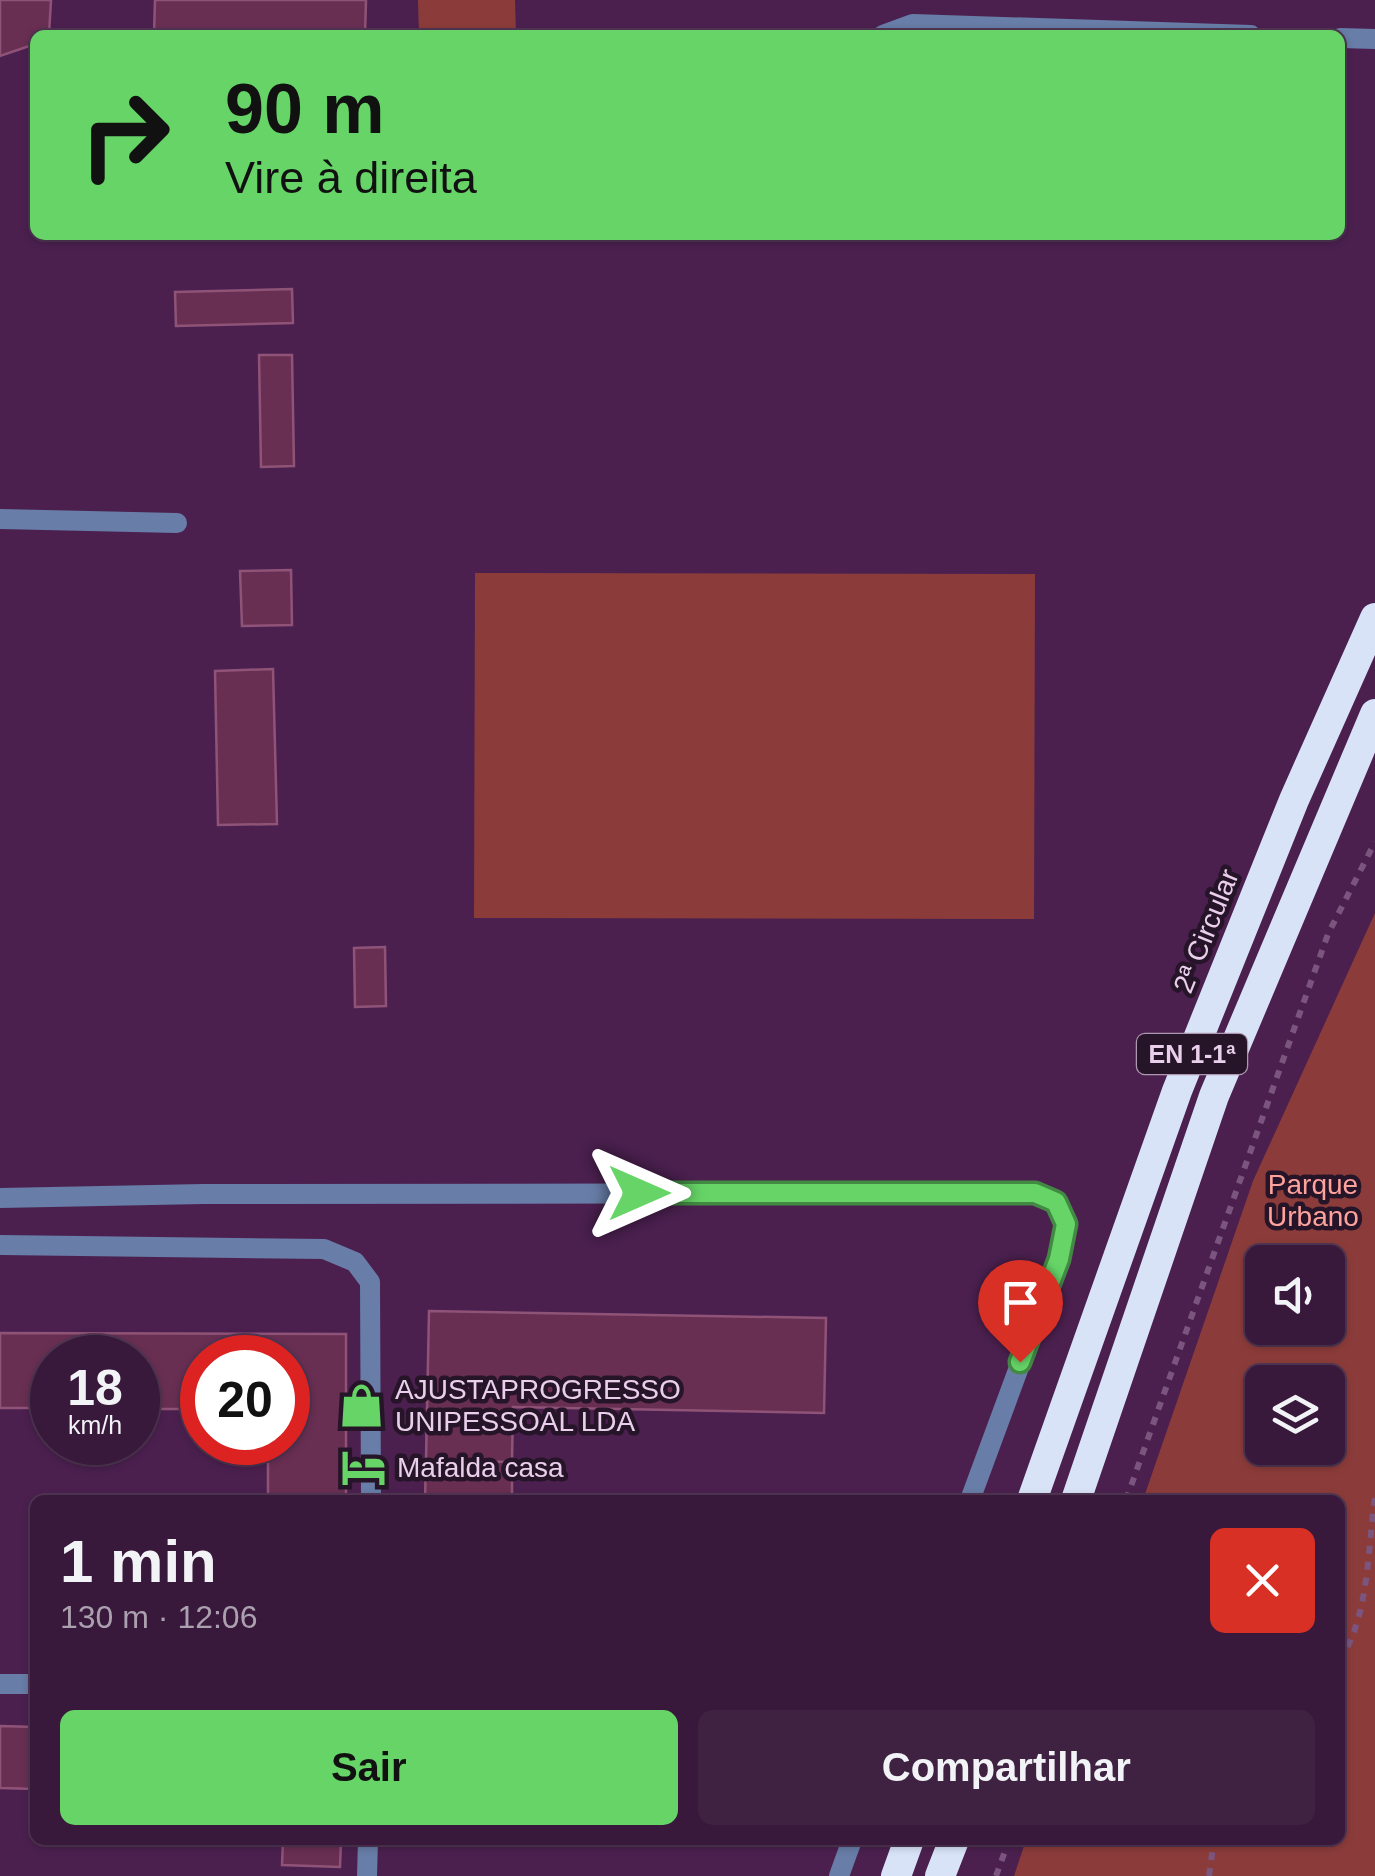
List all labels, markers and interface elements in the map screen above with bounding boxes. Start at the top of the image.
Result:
icon: right [60,70,190,200]
text: 90 m [225,70,385,148]
text: Vire à direita [225,152,477,203]
street label: 2ª Circular [1167,865,1245,997]
road number: EN 1-1ª [1137,1034,1247,1074]
position arrow [587,1141,691,1245]
park label: Parque Urbano [1267,1169,1359,1232]
map controls [1245,1245,1345,1465]
button: sound [1245,1245,1345,1345]
pin [978,1260,1063,1363]
icon: arrive [993,1275,1048,1330]
speed limit sign: 20 [180,1335,310,1465]
text: 18 [67,1360,123,1416]
button: layers [1245,1365,1345,1465]
place label: AJUSTAPROGRESSO UNIPESSOAL LDA [395,1374,681,1437]
shop icon: AJUSTAPROGRESSO UNIPESSOAL LDA [338,1381,386,1429]
text: km/h [68,1411,122,1439]
hotel icon: Mafalda casa [340,1443,388,1491]
place label: Mafalda casa [397,1452,564,1483]
text: 1 min [60,1528,217,1595]
button: close [1210,1528,1315,1633]
text: 130 m · 12:06 [60,1599,257,1635]
button: Sair [60,1710,678,1825]
button: Compartilhar [698,1710,1315,1825]

